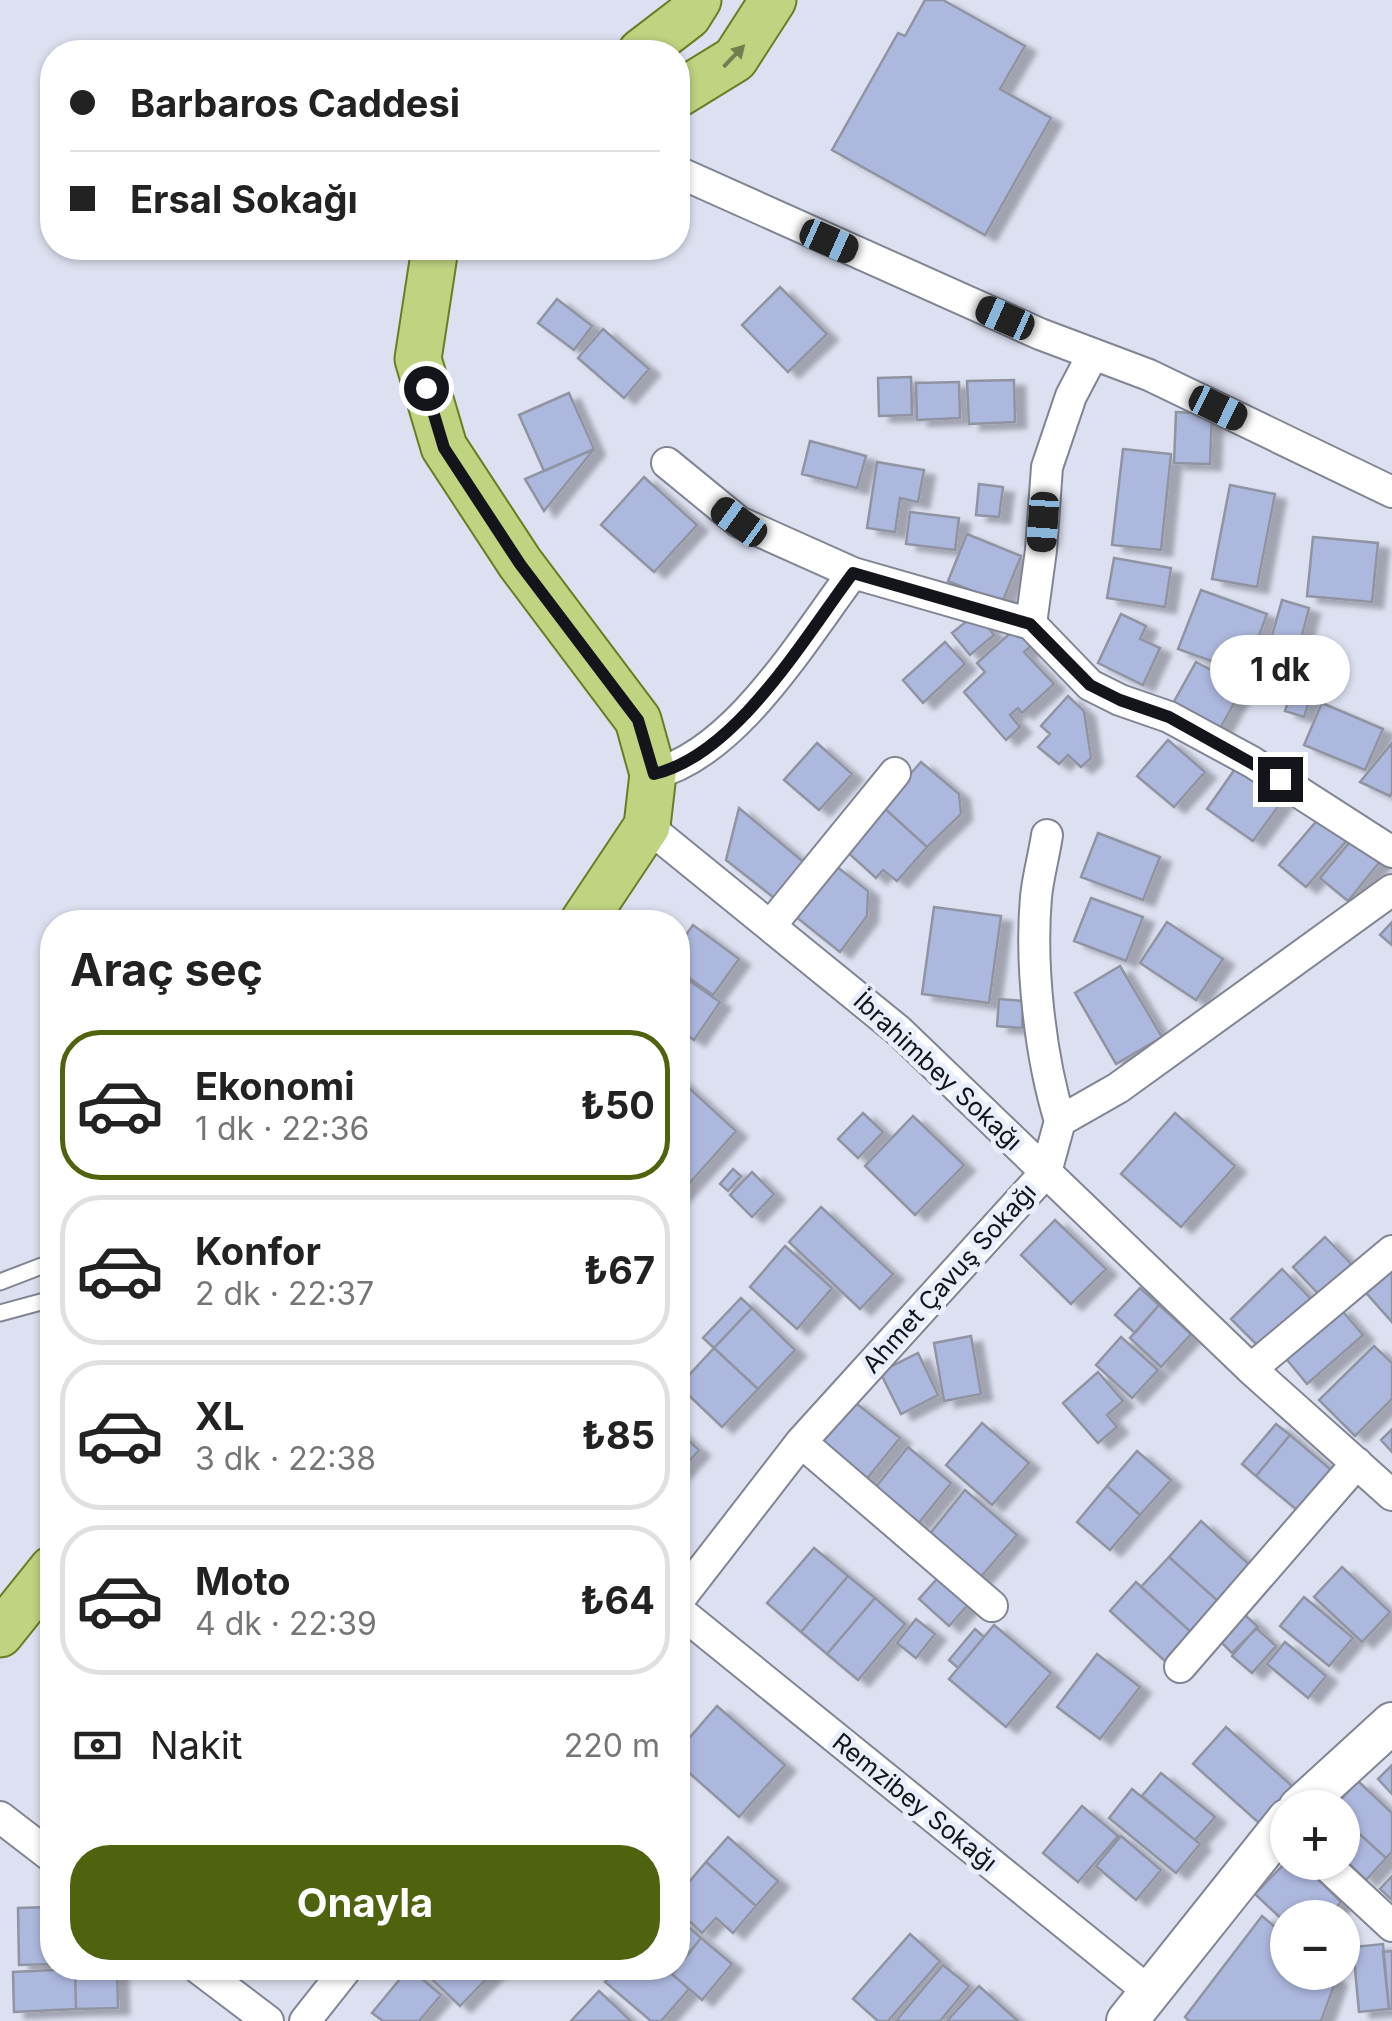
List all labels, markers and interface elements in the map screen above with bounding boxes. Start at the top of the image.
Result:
one-way arrow [722,44,745,68]
text: Barbaros Caddesi [130,80,460,126]
text: Ersal Sokağı [130,176,358,222]
car [795,215,863,267]
car [971,292,1039,344]
route start [404,366,449,411]
car [1184,381,1252,435]
car [1026,491,1060,553]
car [706,492,772,552]
callout: 1 dk [1210,634,1350,704]
text: 1 dk [1250,650,1310,689]
route end [1258,757,1303,802]
text: Araç seç [70,942,263,997]
street label: İbrahimbey Sokağı [848,985,1029,1157]
icon: car [75,1060,165,1150]
text: Ekonomi [195,1063,355,1109]
text: ₺50 [581,1082,655,1128]
text: 1 dk · 22:36 [195,1109,369,1148]
street label: Ahmet Çavuş Sokağı [856,1177,1042,1379]
icon: car [75,1225,165,1315]
text: Konfor [195,1228,321,1274]
text: ₺67 [584,1247,655,1293]
text: 2 dk · 22:37 [195,1274,374,1313]
icon: car [75,1390,165,1480]
text: XL [195,1393,245,1439]
text: ₺85 [581,1412,655,1458]
text: 3 dk · 22:38 [195,1439,376,1478]
icon: car [75,1555,165,1645]
text: Moto [195,1558,291,1604]
text: ₺64 [580,1577,655,1623]
text: 4 dk · 22:39 [195,1604,377,1643]
icon: cash [70,1718,125,1773]
text: Nakit [150,1722,242,1768]
text: 220 m [564,1726,660,1765]
street label: Remzibey Sokağı [827,1727,1003,1877]
map controls [1270,1790,1360,1990]
button: + [1270,1790,1360,1880]
button: Onayla [70,1845,660,1960]
button: − [1270,1900,1360,1990]

